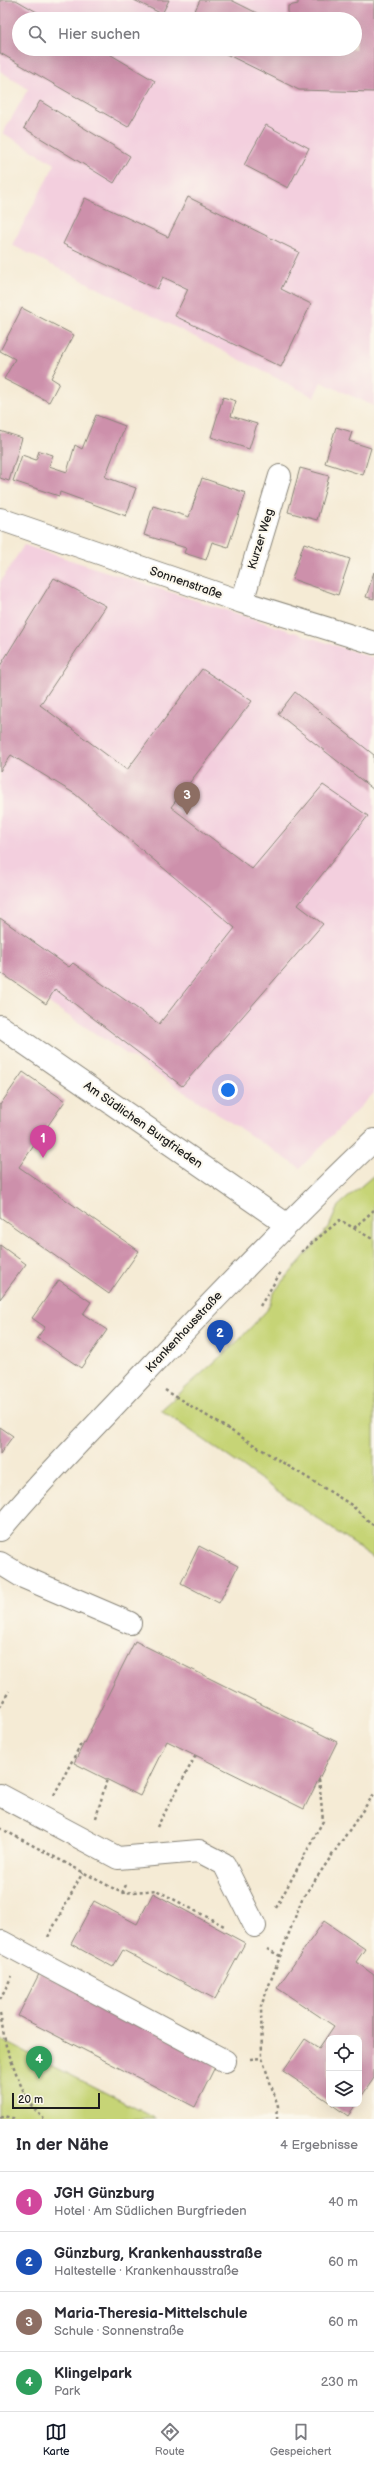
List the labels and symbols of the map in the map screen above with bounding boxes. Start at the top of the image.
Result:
street label: Kurzer Weg [245,507,277,571]
street label: Sonnenstraße [148,564,224,602]
pin: 3 [174,782,200,815]
street label: Am Südlichen Burgfrieden [81,1078,205,1172]
your location [218,1080,238,1100]
pin: 1 [30,1125,56,1158]
street label: Krankenhausstraße [143,1288,225,1376]
pin: 2 [207,1320,233,1353]
pin: 4 [26,2046,52,2079]
scale bar [12,2091,100,2110]

